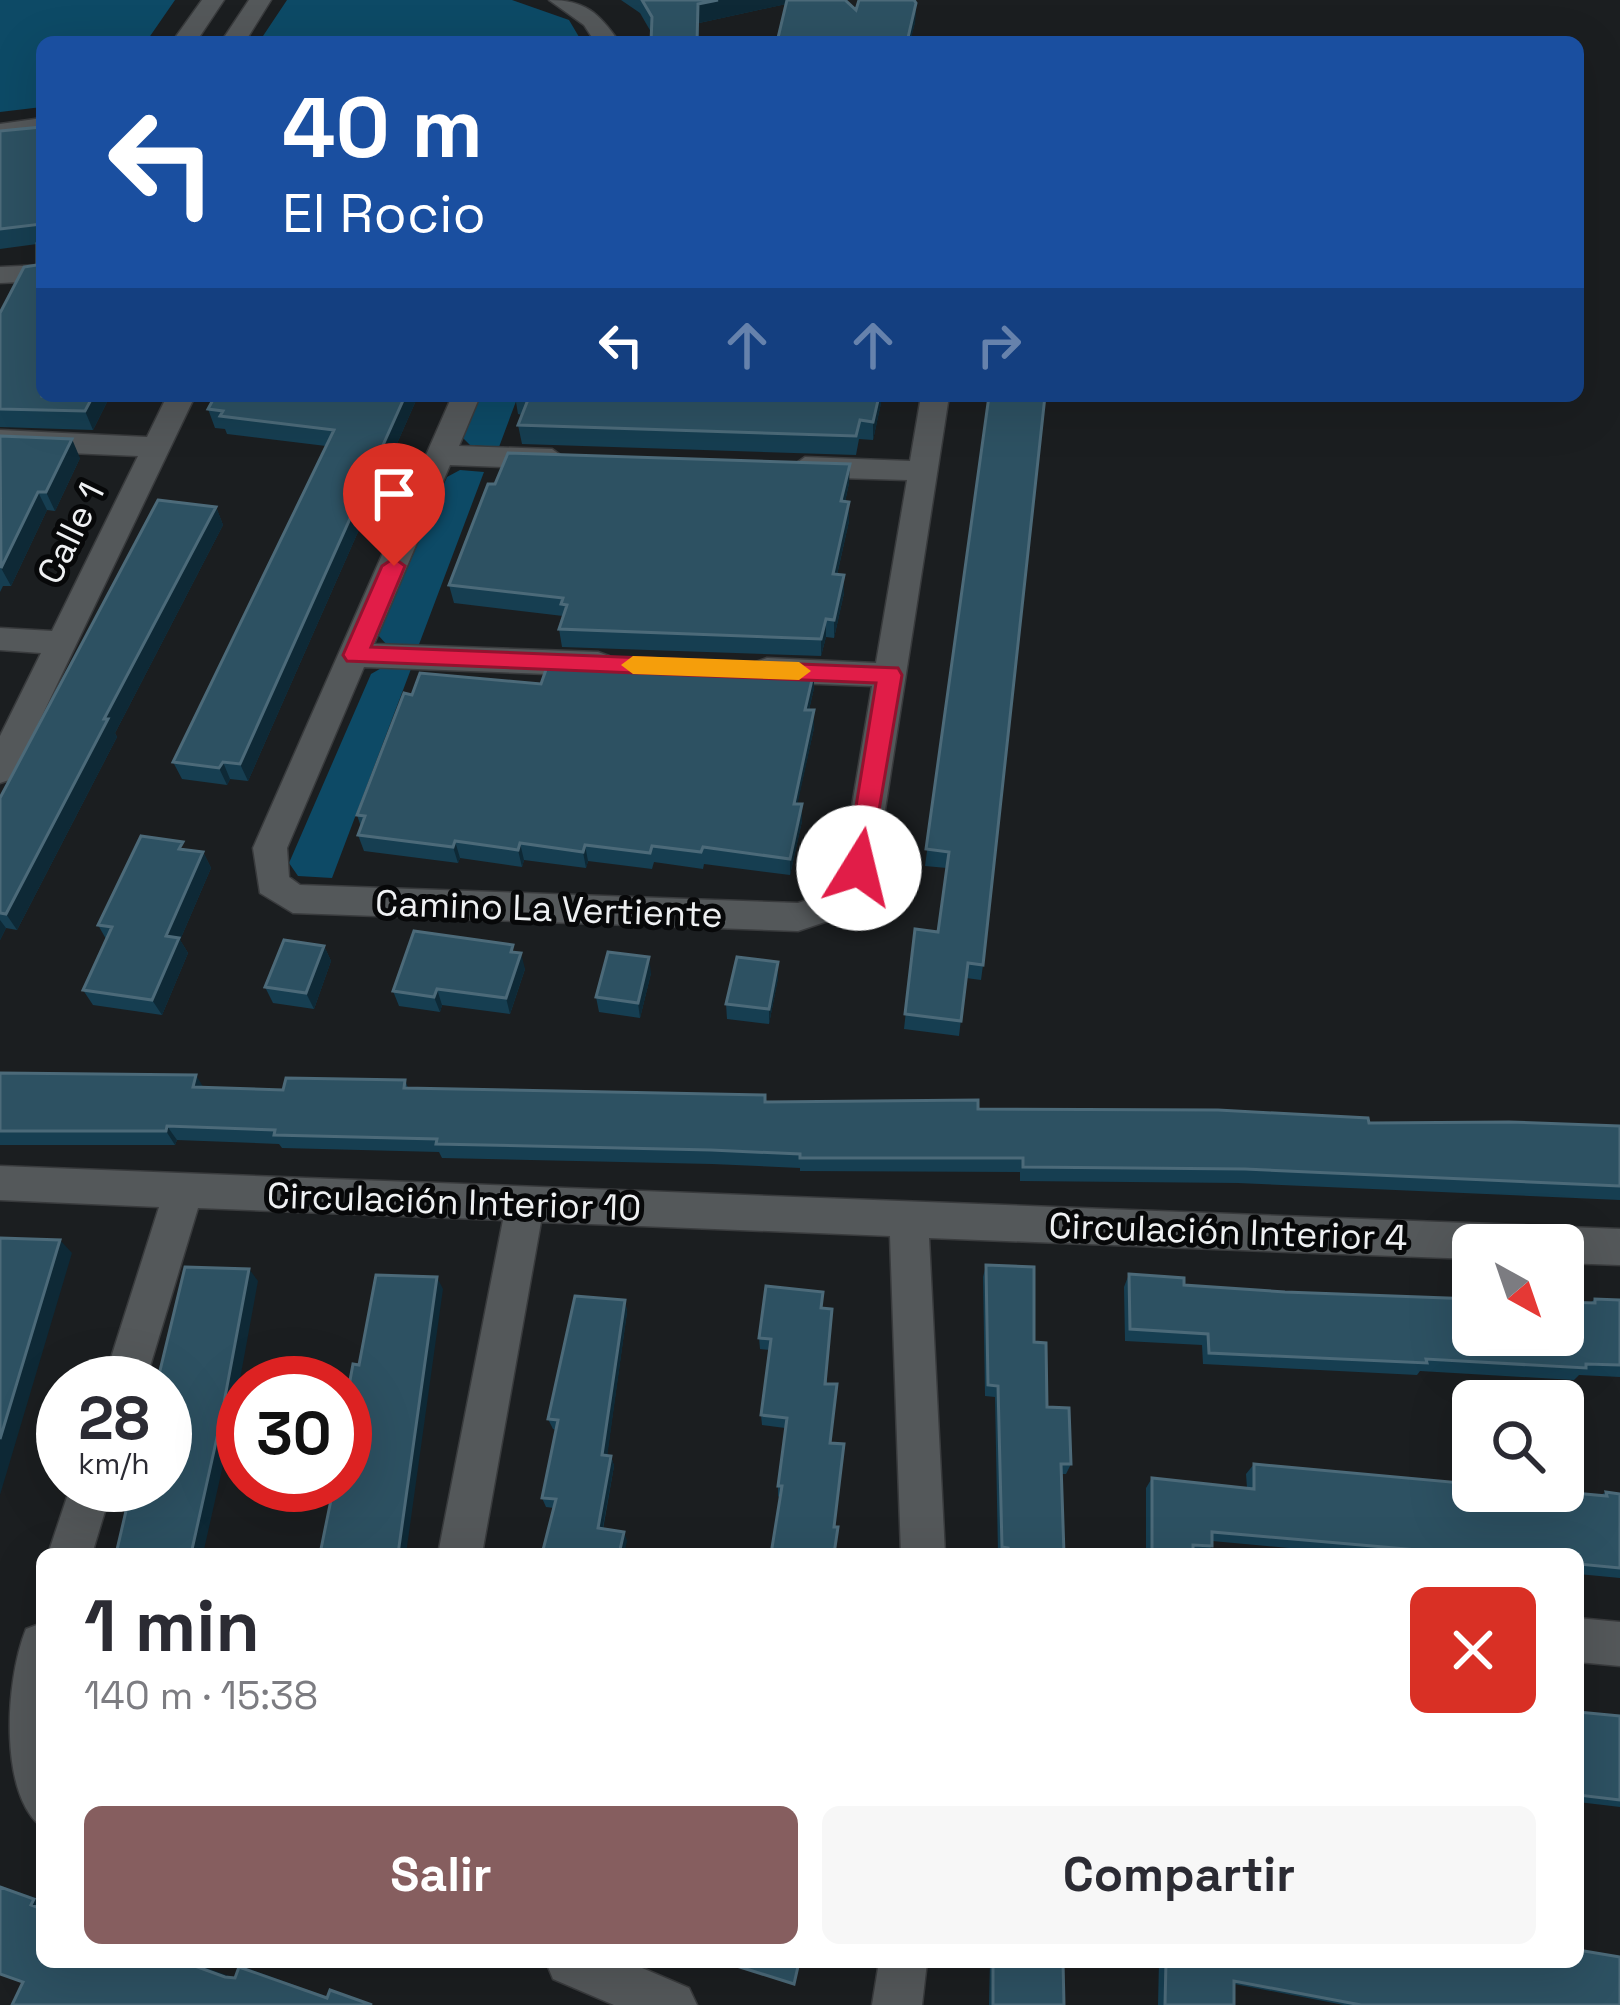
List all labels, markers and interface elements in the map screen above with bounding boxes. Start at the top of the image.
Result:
text: 40 m [282,74,483,182]
icon: left [84,84,240,240]
text: El Rocio [282,179,486,248]
icon: left [588,312,654,378]
icon: ahead [714,312,780,378]
icon: ahead [840,312,906,378]
icon: right [966,312,1032,378]
pin [343,443,445,566]
icon: arrive [361,461,427,527]
street label: Calle 1 [27,475,115,592]
position arrow [796,805,922,931]
street label: Camino La Vertiente [374,880,723,938]
street label: Circulación Interior 10 [266,1172,642,1232]
street label: Circulación Interior 4 [1048,1203,1408,1261]
north arrow [1452,1224,1584,1356]
map controls [1452,1224,1584,1512]
speed limit sign: 30 [216,1356,372,1512]
text: 28 [78,1380,150,1457]
button: search [1452,1380,1584,1512]
text: km/h [78,1444,150,1483]
text: 1 min [84,1580,260,1672]
button: close [1410,1587,1536,1713]
text: 140 m · 15:38 [84,1671,318,1720]
button: Salir [84,1806,798,1944]
button: Compartir [822,1806,1536,1944]

